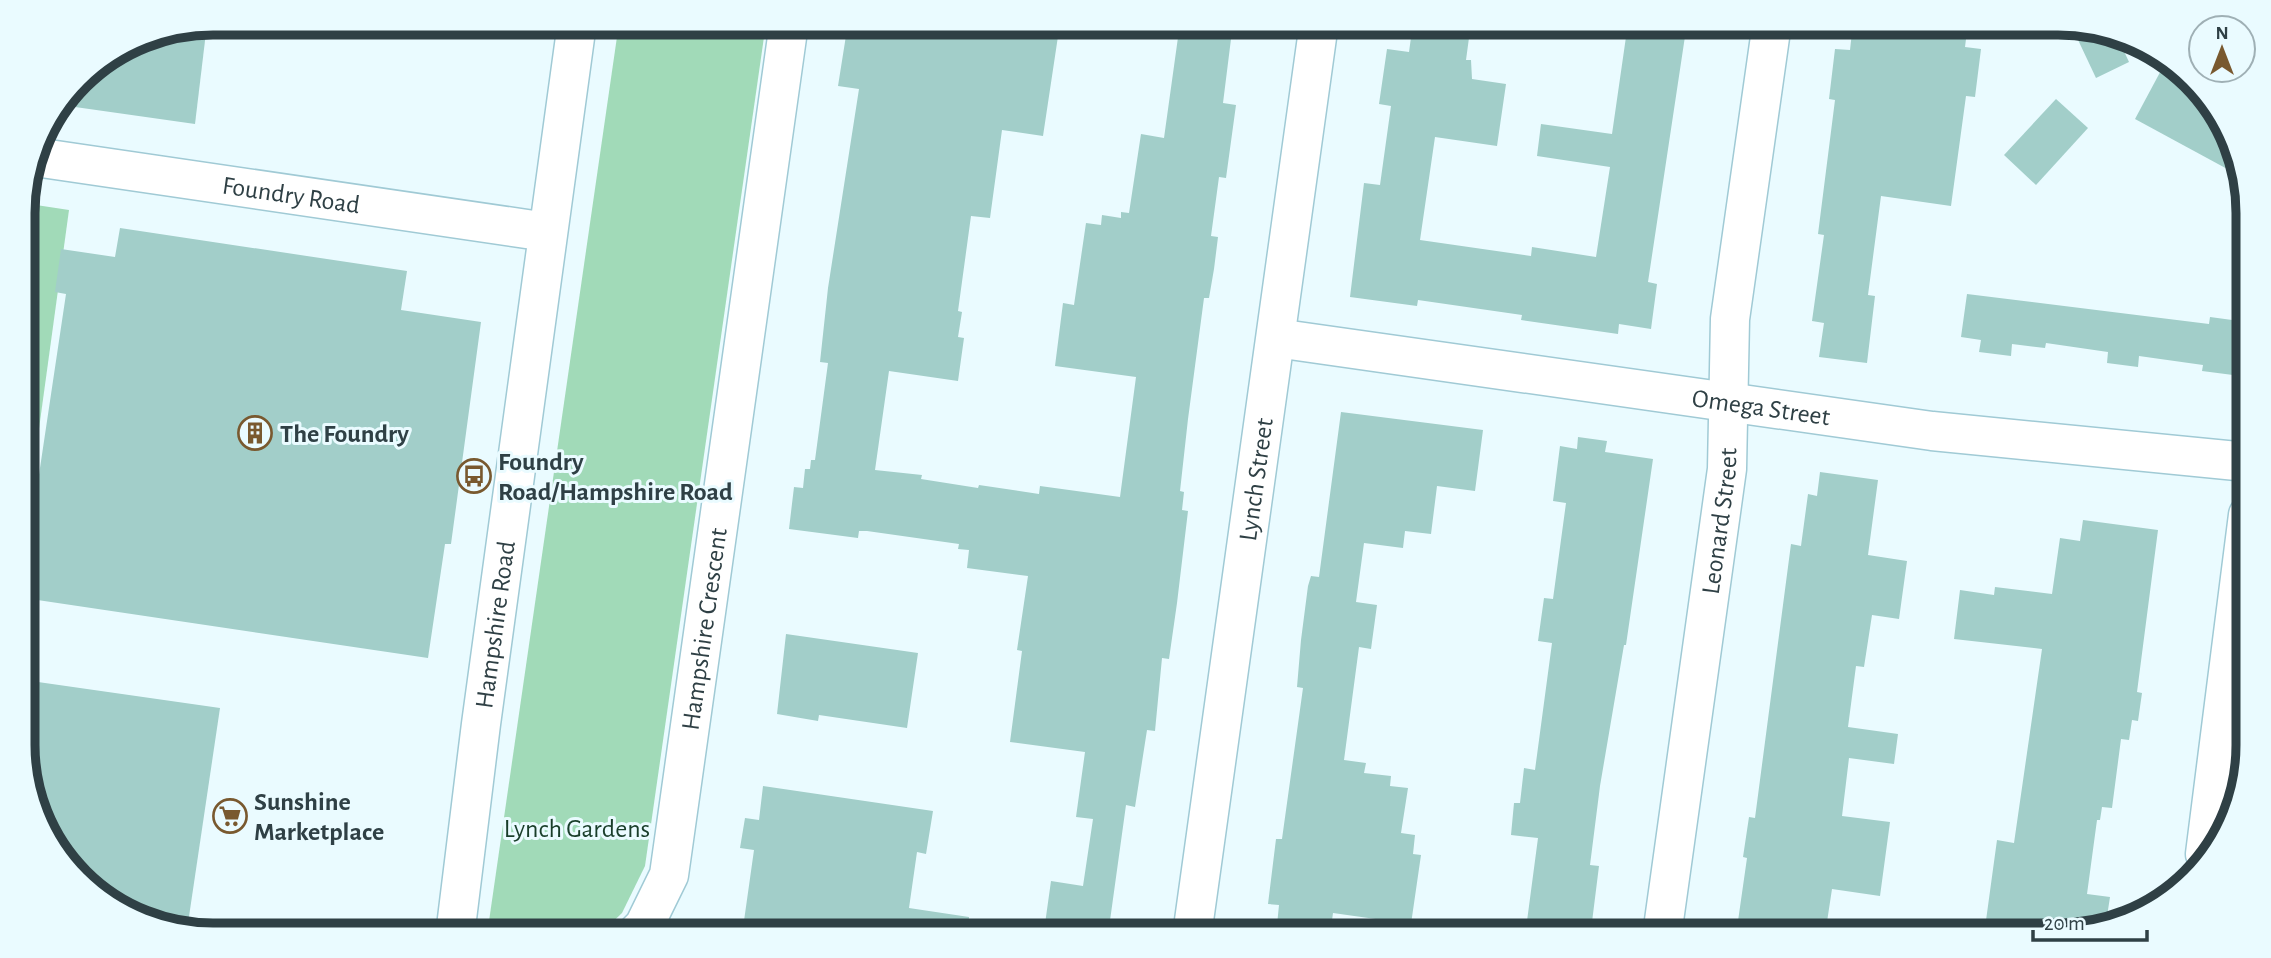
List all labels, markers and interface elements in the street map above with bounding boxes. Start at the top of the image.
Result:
north arrow [2187,14,2257,84]
text: N [2215,24,2229,43]
street label: Foundry Road [221,173,362,218]
street label: Omega Street [1690,385,1832,430]
building icon: The Foundry [236,414,274,452]
street label: Lynch Street [1235,416,1278,543]
place label: The Foundry [280,421,409,447]
street label: Leonard Street [1698,448,1741,596]
place label: Foundry Road/Hampshire Road [498,449,733,505]
bus stop icon: Foundry Road/Hampshire Road [455,457,493,495]
street label: Hampshire Crescent [678,526,732,732]
street label: Hampshire Road [471,539,520,710]
place label: Sunshine Marketplace [254,789,384,845]
supermarket icon: Sunshine Marketplace [211,797,249,835]
park label: Lynch Gardens [504,816,650,842]
scale bar [2033,898,2147,942]
text: 20 m [2044,913,2085,934]

